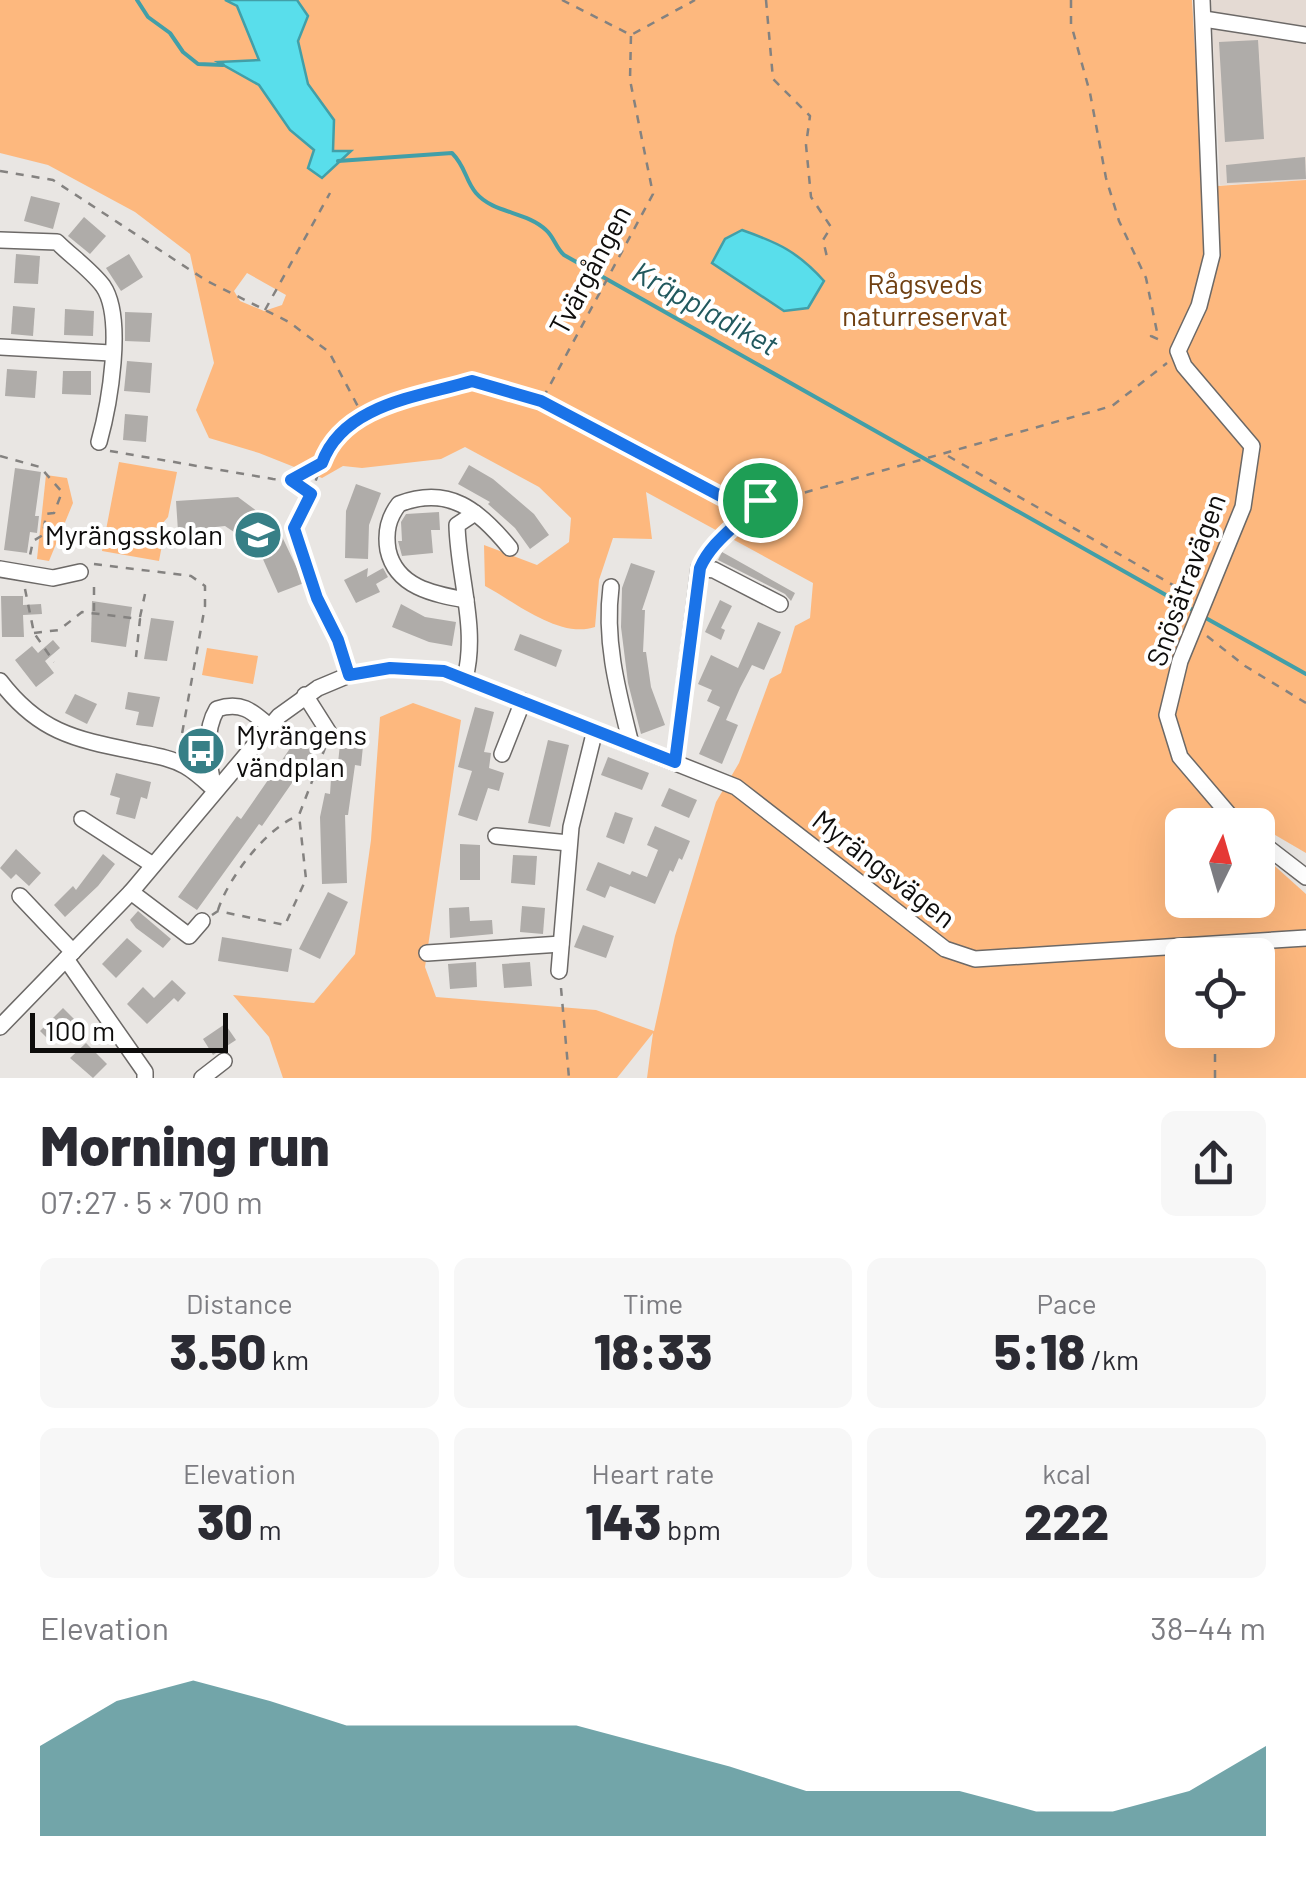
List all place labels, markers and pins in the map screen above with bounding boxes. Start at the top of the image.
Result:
pin [718,458,803,543]
school or university icon: Myrängsskolan [232,509,284,561]
place label: Myrängsskolan [45,517,223,551]
place label: Myrängens vändplan [236,717,367,783]
bus stop icon: Myrängens vändplan [175,725,227,777]

